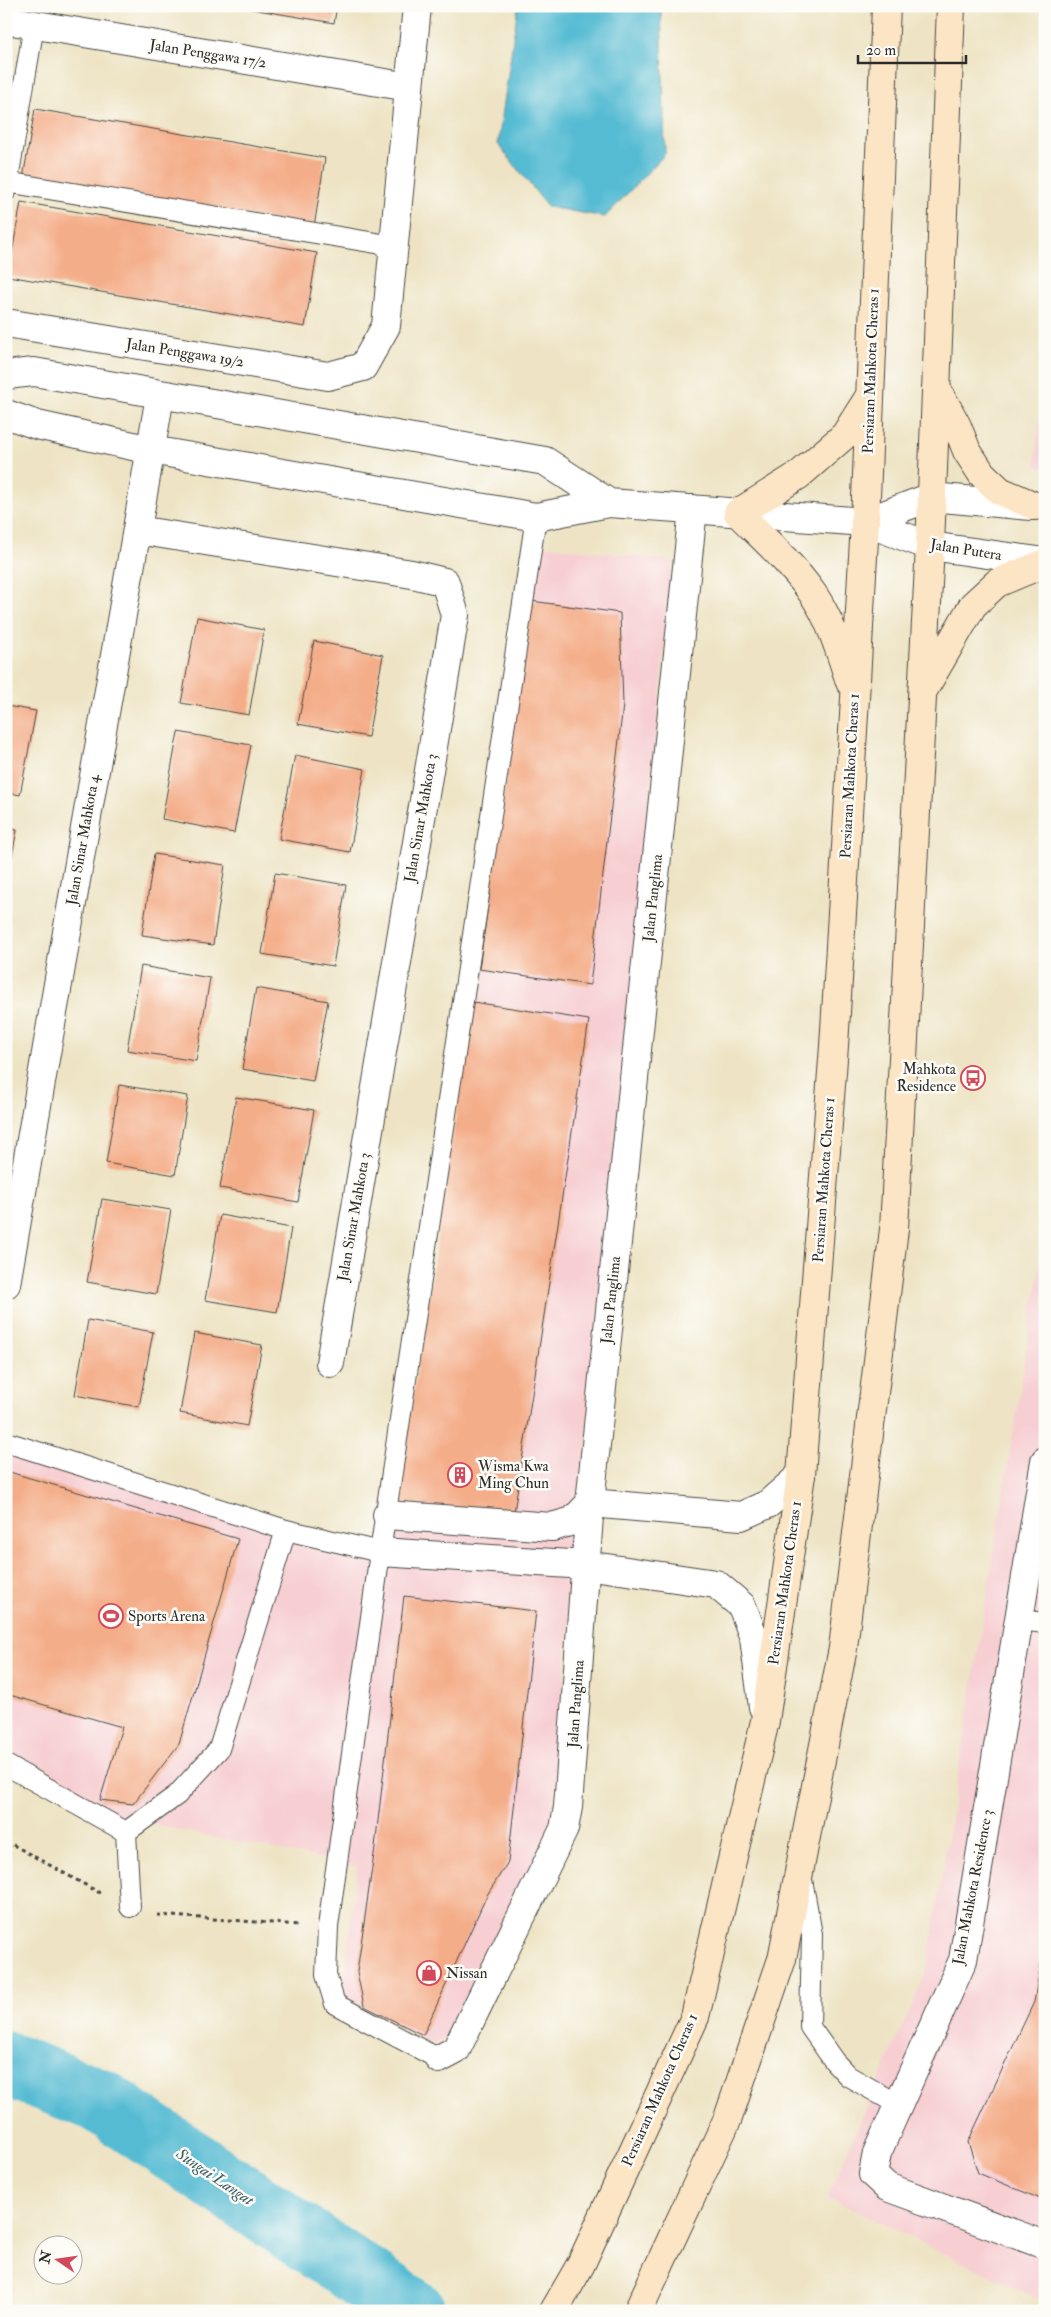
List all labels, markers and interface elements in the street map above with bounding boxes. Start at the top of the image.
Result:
scale bar [858,32,966,64]
street label: Jalan Penggawa 17/2 [147,35,268,74]
text: 20 m [866,41,896,60]
street label: Persiaran Mahkota Cheras 1 [859,288,883,454]
street label: Jalan Penggawa 19/2 [124,334,246,373]
street label: Jalan Putera [928,535,1004,566]
street label: Persiaran Mahkota Cheras 1 [836,693,864,859]
street label: Jalan Sinar Mahkota 3 [400,752,443,885]
street label: Jalan Sinar Mahkota 4 [62,772,105,908]
street label: Jalan Panglima [639,852,668,944]
place label: Mahkota Residence [896,1060,957,1096]
bus stop icon: Mahkota Residence [960,1065,986,1091]
street label: Persiaran Mahkota Cheras 1 [809,1097,839,1263]
street label: Jalan Sinar Mahkota 3 [333,1151,376,1284]
street label: Jalan Panglima [597,1254,626,1346]
place label: Wisma Kwa Ming Chun [477,1457,550,1493]
building icon: Wisma Kwa Ming Chun [447,1462,473,1488]
street label: Persiaran Mahkota Cheras 1 [764,1500,806,1666]
sports icon: Sports Arena [98,1603,124,1629]
place label: Sports Arena [128,1607,206,1627]
street label: Jalan Panglima [563,1659,590,1750]
street label: Jalan Mahkota Residence 3 [948,1808,998,1968]
shop icon: Nissan [416,1960,442,1986]
place label: Nissan [446,1964,488,1983]
street label: Persiaran Mahkota Cheras 1 [618,2011,702,2169]
water label: Sungai Langat [172,2143,259,2211]
north arrow [32,2234,82,2284]
text: N [36,2249,56,2266]

